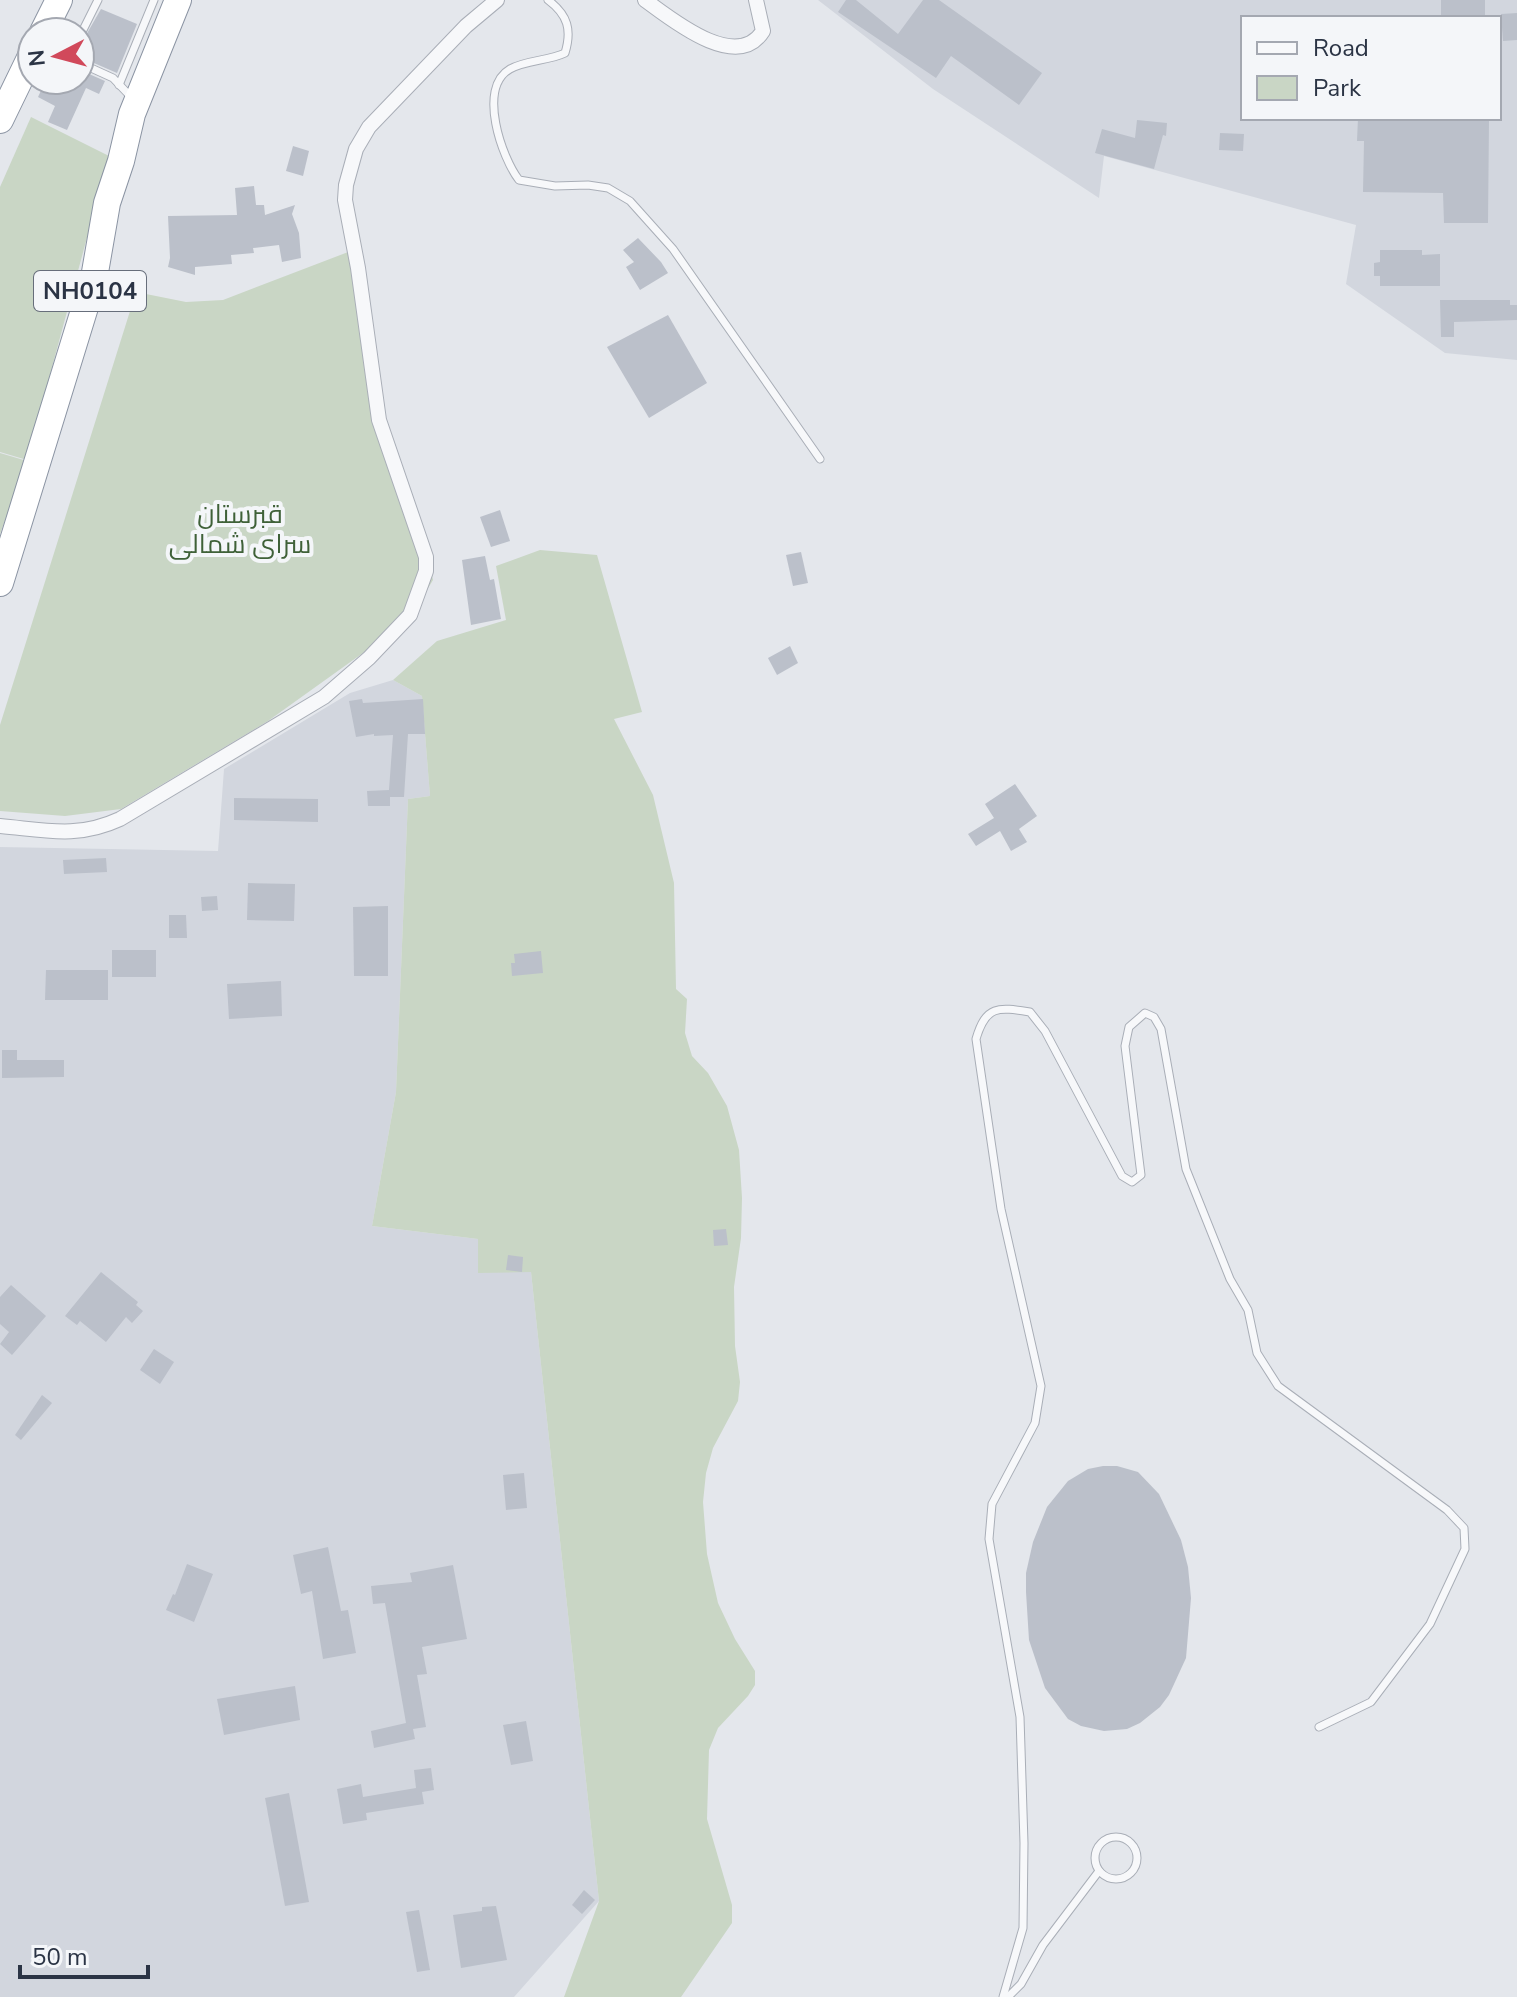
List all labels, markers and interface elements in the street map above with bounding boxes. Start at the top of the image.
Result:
north arrow [16,16,96,96]
legend [1241,16,1501,120]
text: Road [1313,32,1369,64]
text: N [21,48,53,68]
text: Park [1313,72,1362,104]
road number: NH0104 [34,271,146,311]
park label: قبرستان سرای شمالی [169,497,311,562]
scale bar [20,1929,148,1979]
text: 50 m [32,1941,88,1973]

